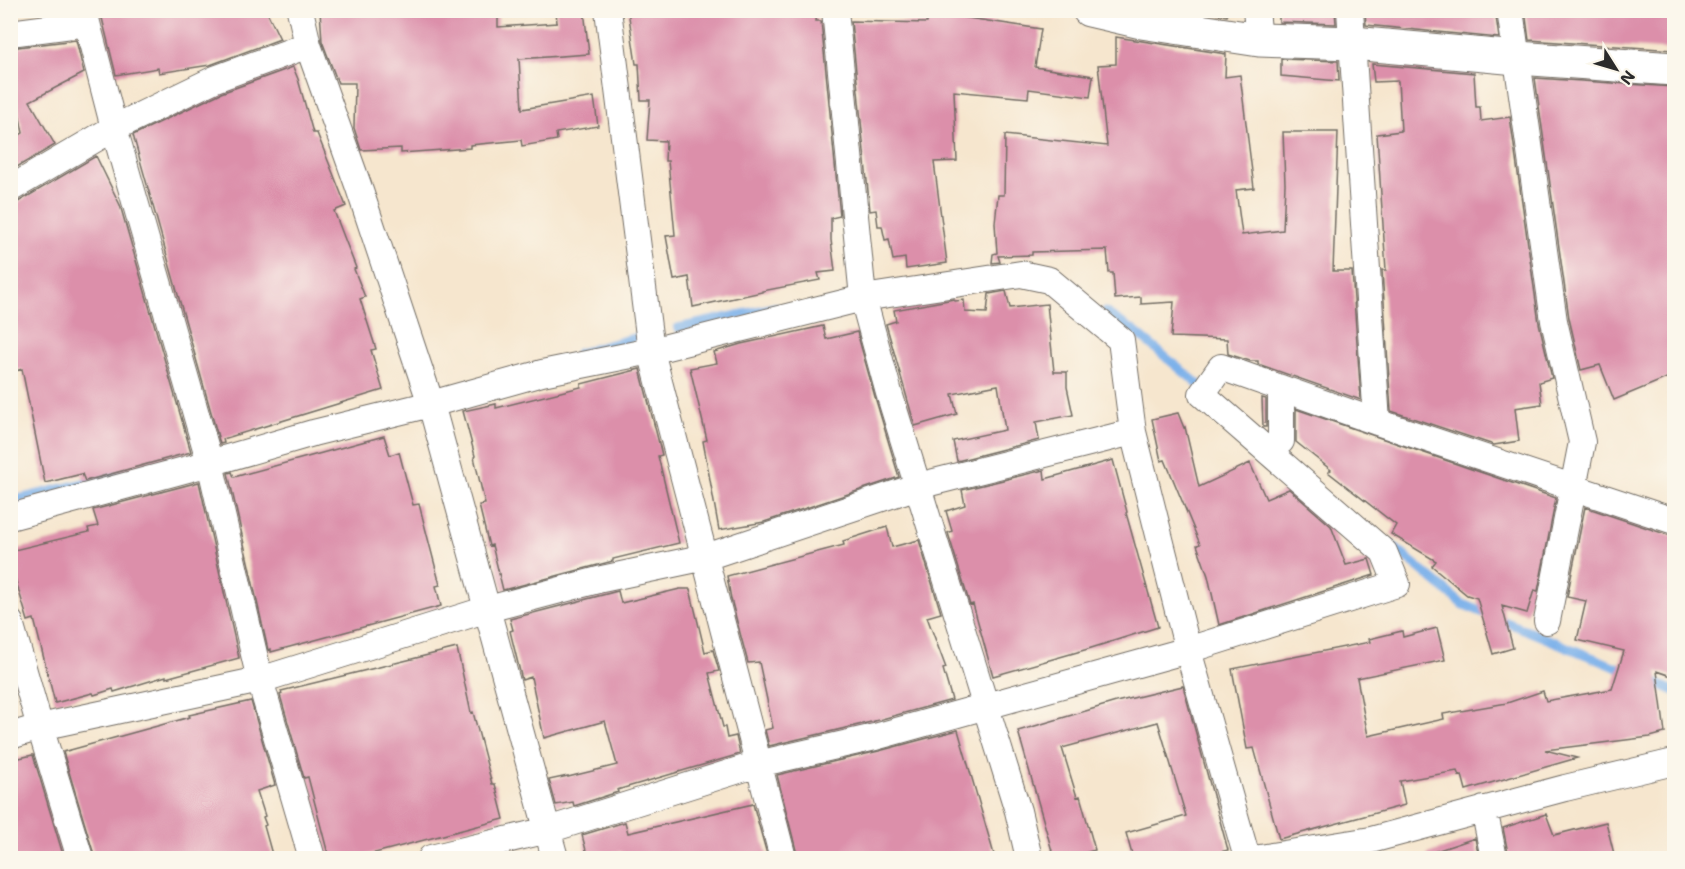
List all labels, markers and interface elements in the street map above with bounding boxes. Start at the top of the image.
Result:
north arrow [1586,39,1646,99]
text: N [1615,66,1640,89]

